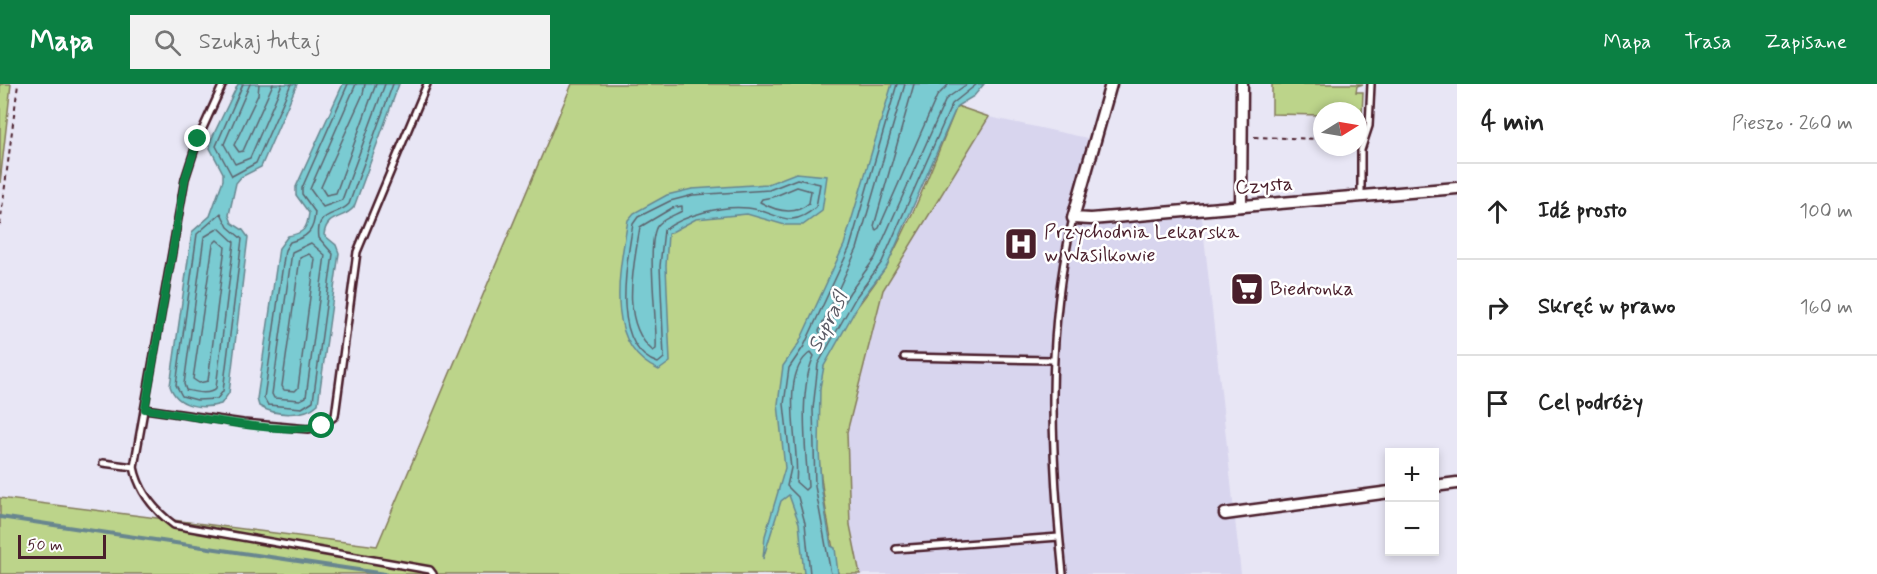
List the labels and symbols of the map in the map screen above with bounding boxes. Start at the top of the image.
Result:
north arrow [1313,102,1367,156]
route end [184,125,210,151]
street label: Czysta [1234,171,1294,201]
place label: Przychodnia Lekarska w Wasilkowie [1044,219,1240,269]
hospital icon: Przychodnia Lekarska w Wasilkowie [1003,226,1039,262]
supermarket icon: Biedronka [1229,271,1265,307]
place label: Biedronka [1270,276,1354,303]
water label: Supraśl [801,285,856,357]
route start [308,412,334,438]
scale bar [18,532,106,560]

